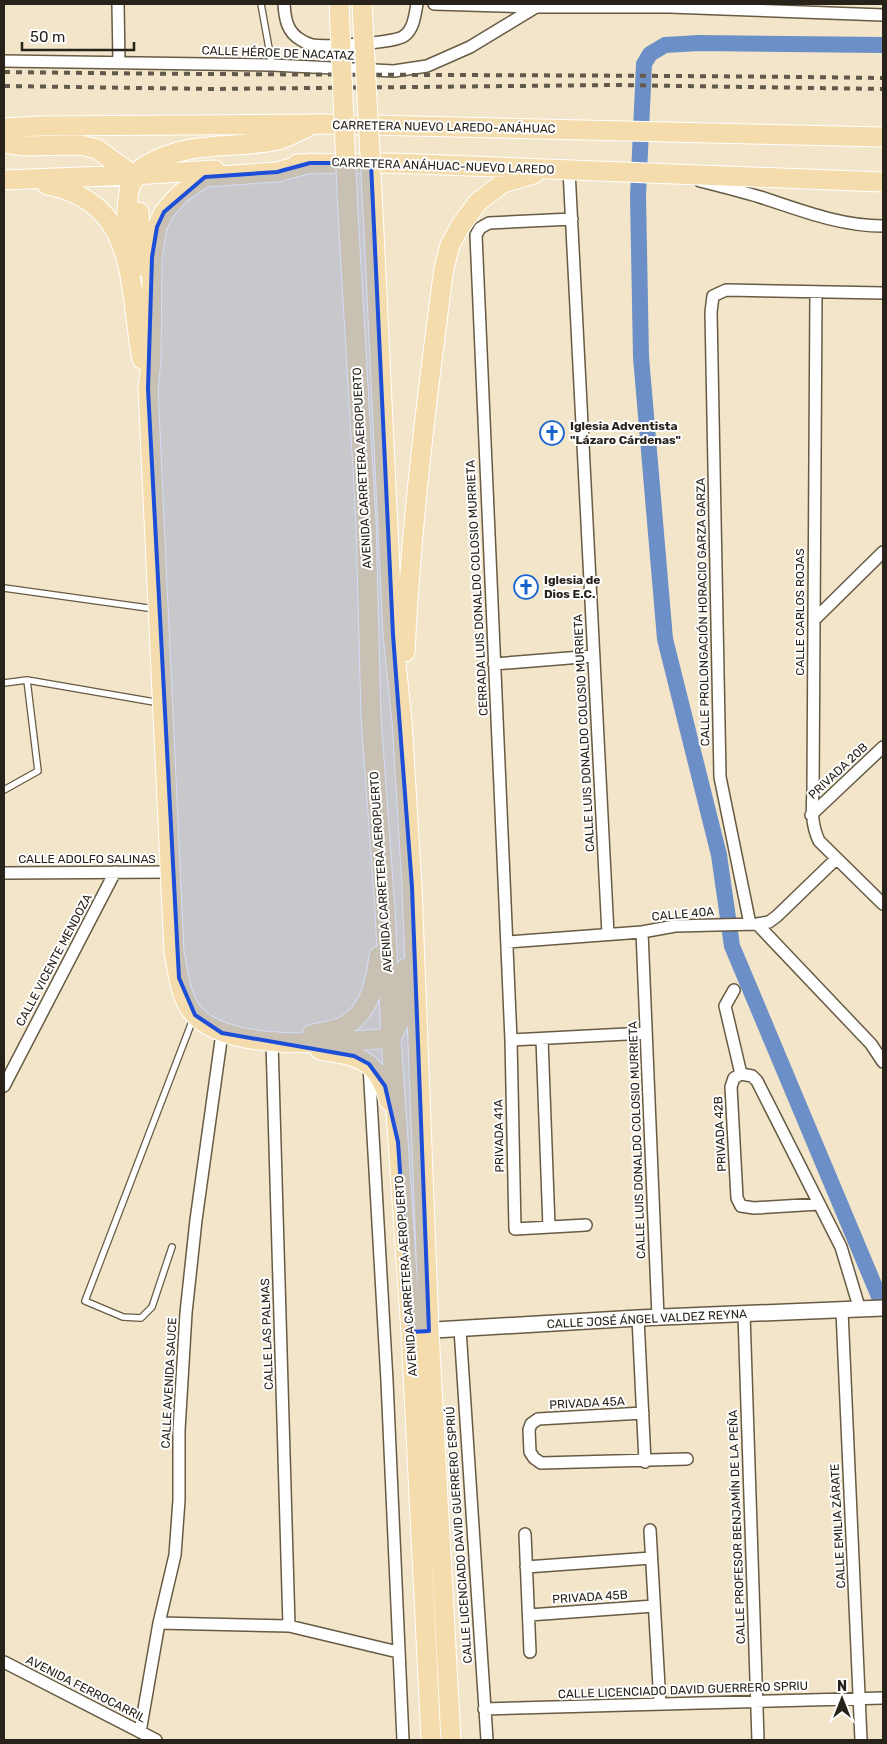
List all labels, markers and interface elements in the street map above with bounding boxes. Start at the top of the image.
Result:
scale bar [22,20,135,52]
text: 50 m [30,28,65,46]
street label: CALLE HÉROE DE NACATAZ [201,43,355,63]
street label: CARRETERA NUEVO LAREDO-ANÁHUAC [332,118,556,136]
street label: CARRETERA ANÁHUAC-NUEVO LAREDO [331,155,555,177]
street label: AVENIDA CARRETERA AEROPUERTO [350,367,374,569]
place label: Iglesia Adventista "Lázaro Cárdenas" [570,419,681,447]
church icon: Iglesia Adventista "Lázaro Cárdenas" [539,420,565,446]
street label: CERRADA LUIS DONALDO COLOSIO MURRIETA [463,460,491,716]
street label: CALLE PROLONGACIÓN HORACIO GARZA GARZA [694,478,712,746]
street label: CALLE CARLOS ROJAS [793,548,807,676]
place label: Iglesia de Dios E.C. [544,573,600,601]
church icon: Iglesia de Dios E.C. [513,574,539,600]
street label: CALLE LUIS DONALDO COLOSIO MURRIETA [571,614,597,852]
street label: PRIVADA 20B [806,740,870,802]
street label: AVENIDA CARRETERA AEROPUERTO [367,771,395,973]
street label: CALLE ADOLFO SALINAS [18,852,156,866]
street label: CALLE VICENTE MENDOZA [13,891,95,1029]
street label: CALLE 40A [651,904,715,924]
street label: CALLE LUIS DONALDO COLOSIO MURRIETA [626,1021,648,1259]
street label: PRIVADA 42B [711,1096,729,1172]
street label: PRIVADA 41A [491,1099,507,1173]
street label: AVENIDA CARRETERA AEROPUERTO [392,1175,420,1377]
street label: CALLE LAS PALMAS [258,1278,276,1390]
street label: CALLE JOSÉ ÁNGEL VALDEZ REYNA [546,1307,748,1331]
street label: CALLE AVENIDA SAUCE [159,1317,179,1449]
street label: PRIVADA 45A [549,1394,625,1412]
street label: CALLE LICENCIADO DAVID GUERRERO ESPRIÚ [443,1406,475,1664]
street label: CALLE PROFESOR BENJAMÍN DE LA PEÑA [726,1410,748,1644]
street label: CALLE EMILIA ZÁRATE [828,1463,848,1589]
street label: PRIVADA 45B [552,1587,628,1607]
street label: AVENIDA FERROCARRIL [24,1653,149,1725]
north arrow [817,1674,867,1724]
text: N [837,1678,847,1695]
street label: CALLE LICENCIADO DAVID GUERRERO SPRIU [558,1679,808,1701]

